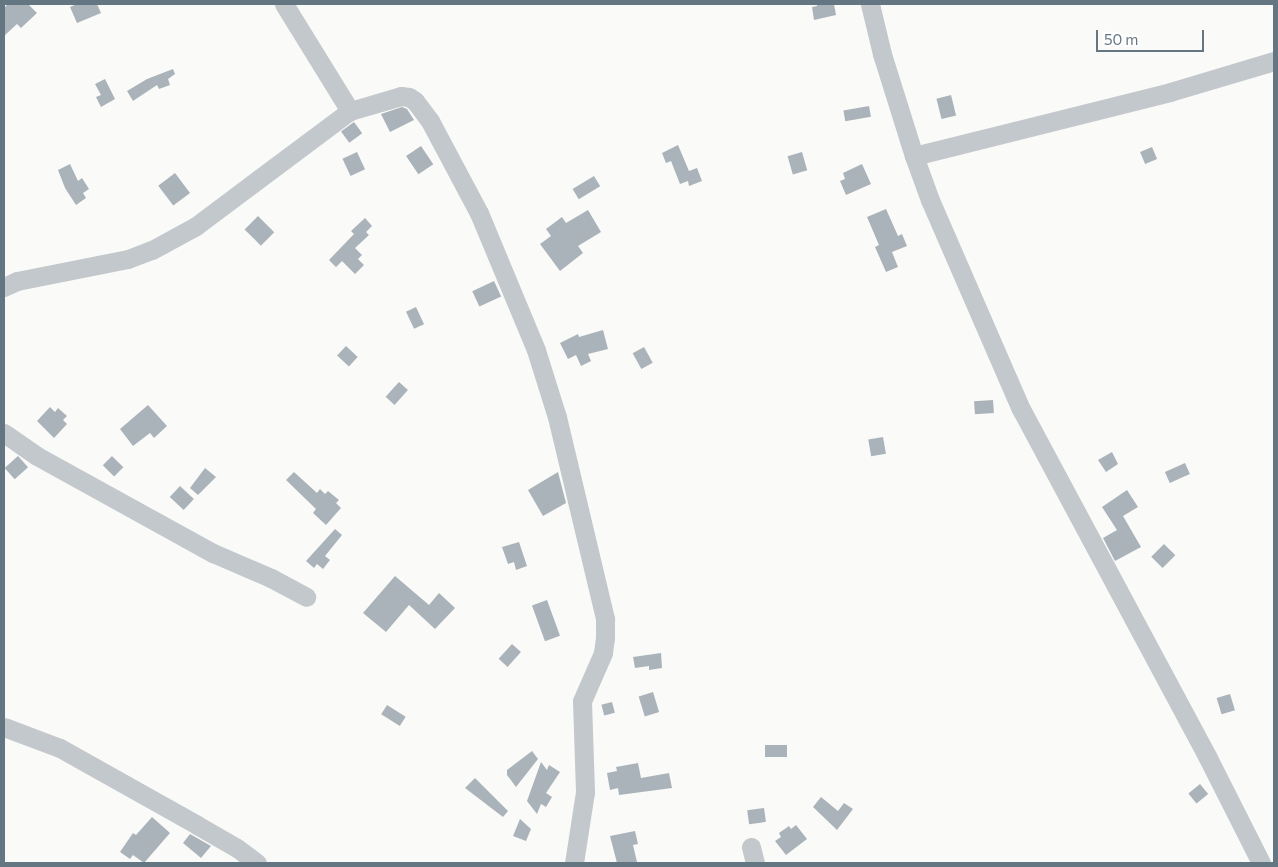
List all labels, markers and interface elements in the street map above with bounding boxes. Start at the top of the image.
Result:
scale bar [1098,20,1206,52]
text: 50 m [1104,30,1138,48]

